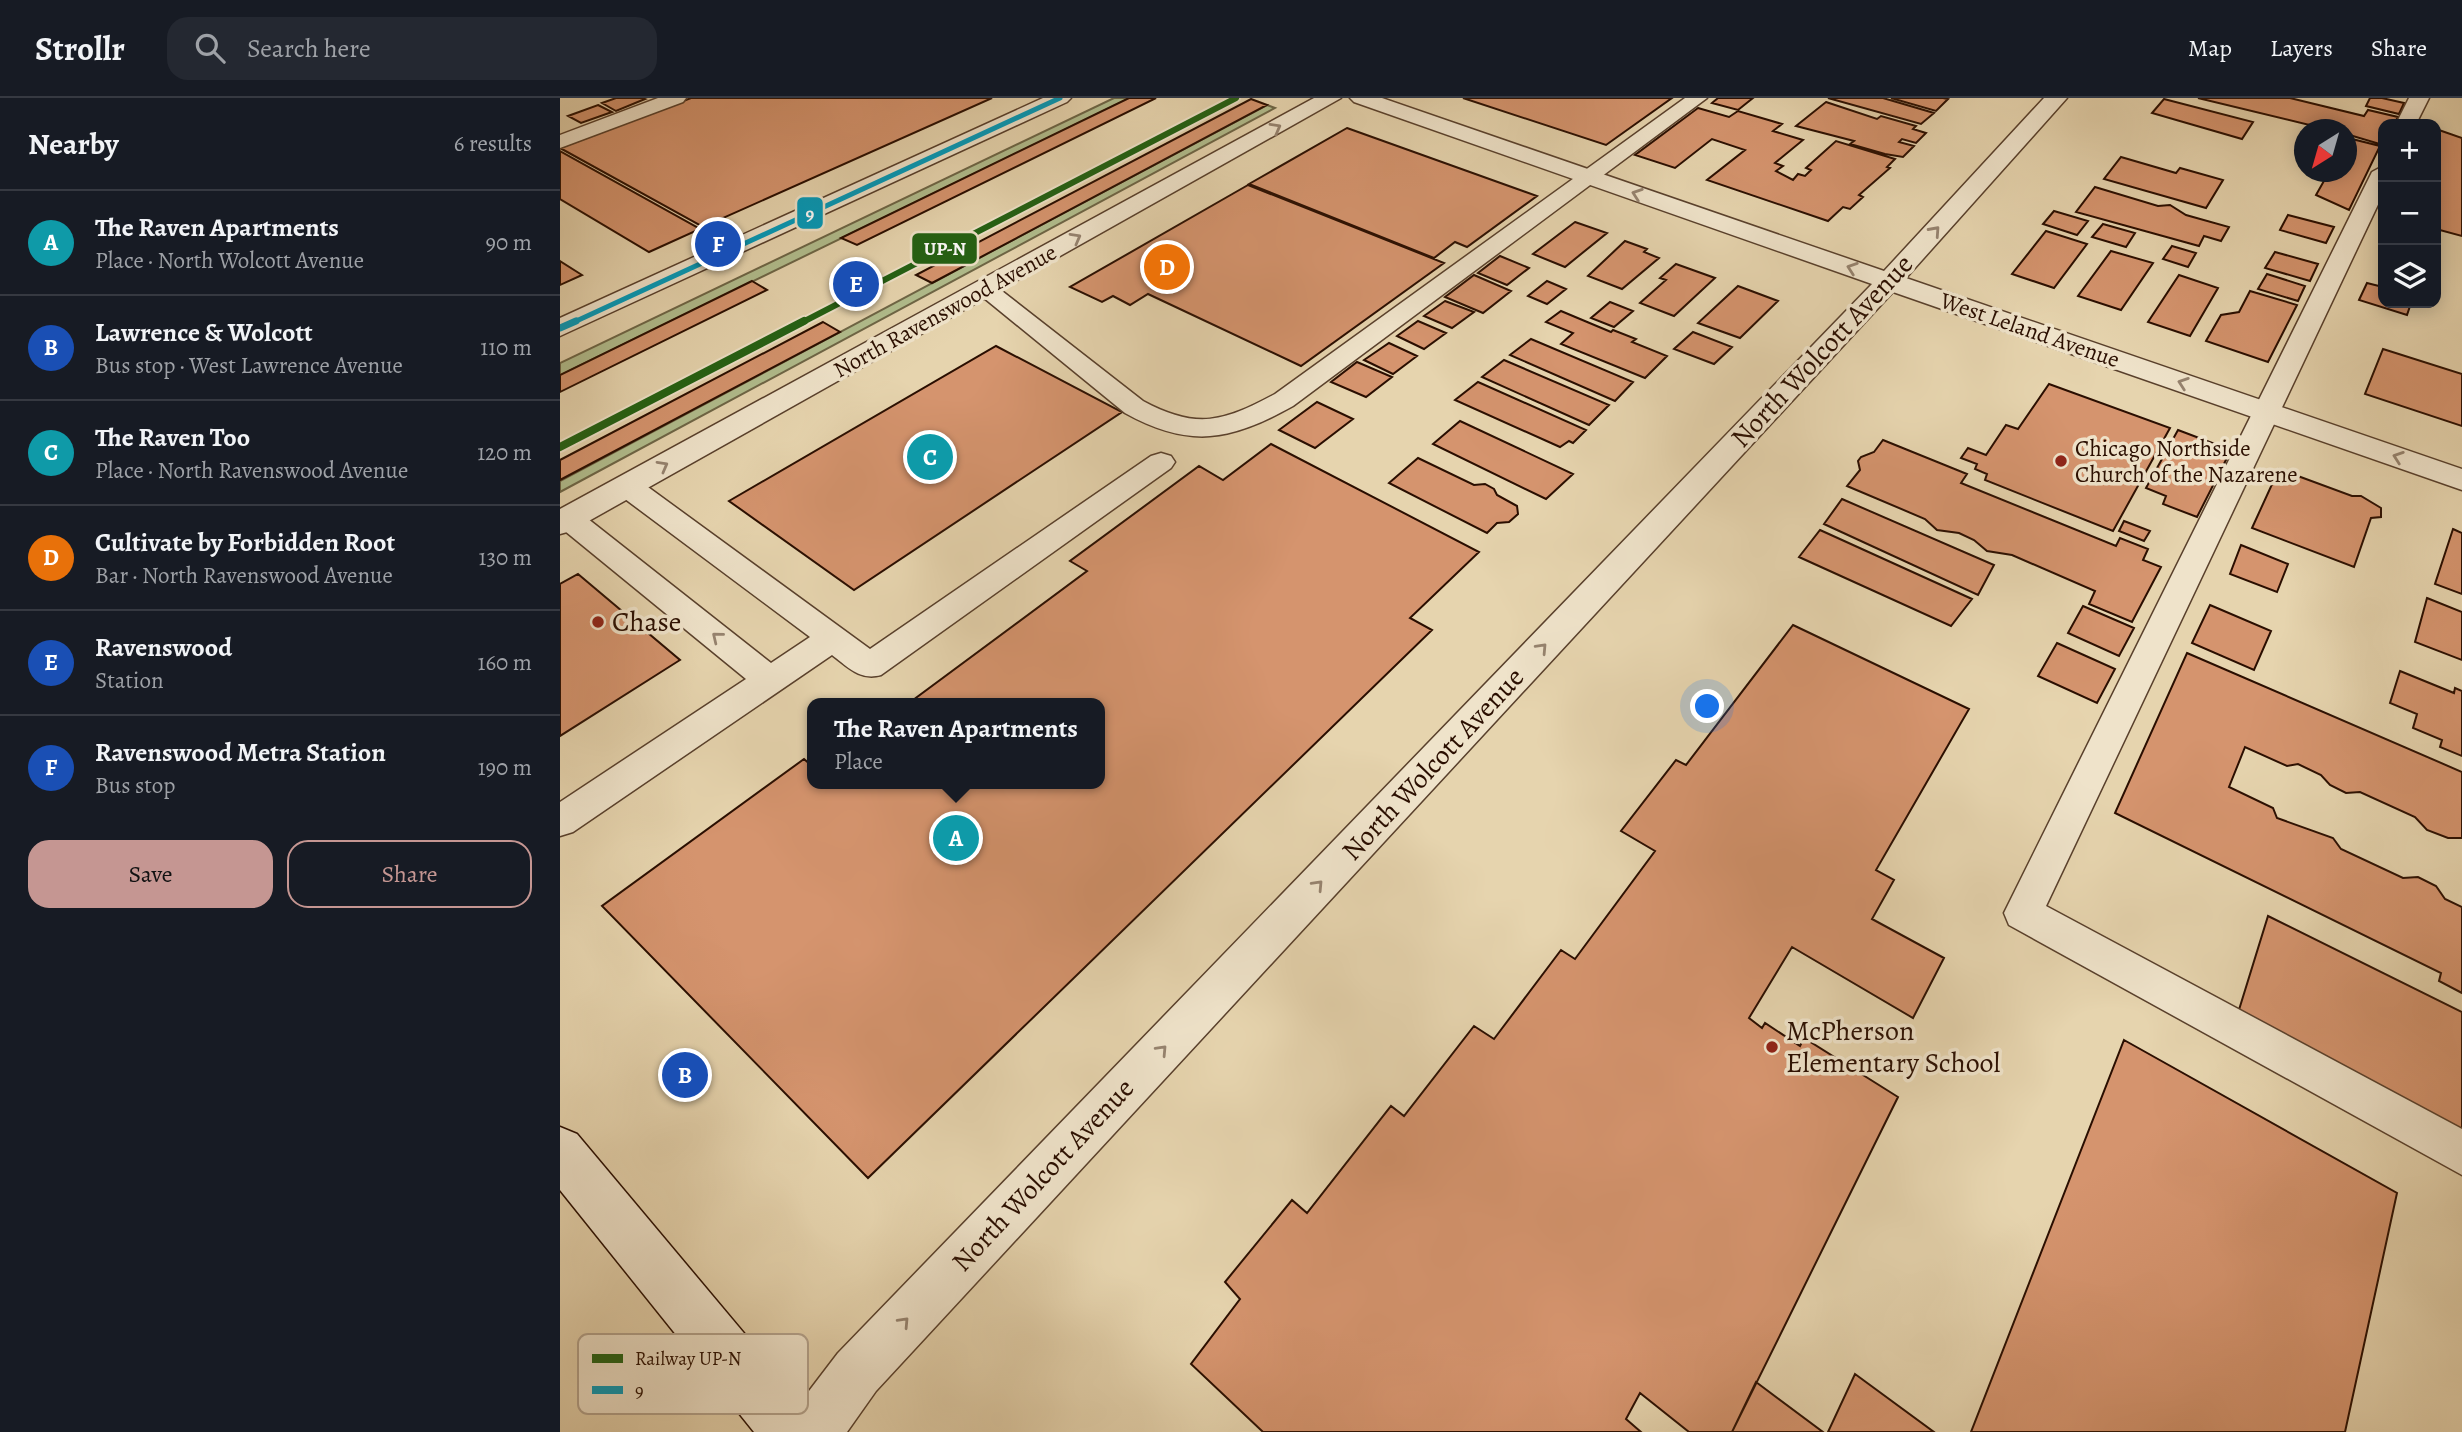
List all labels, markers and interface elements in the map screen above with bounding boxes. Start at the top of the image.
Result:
search box [167,17,657,80]
text: Strollr [35,26,125,71]
icon: search [191,29,229,67]
text: Search here [247,31,371,66]
text: Map [2188,32,2232,64]
text: Layers [2270,32,2333,64]
text: Share [2371,32,2427,64]
north arrow [2294,119,2357,182]
map controls [2378,119,2441,308]
button: + [2378,119,2441,182]
one-way arrow [1268,123,1281,136]
text: Nearby [28,124,119,164]
text: 6 results [454,128,532,159]
button: − [2378,182,2441,245]
one-way arrow [1631,188,1643,202]
line badge: 9 [796,196,824,230]
text: 9 [806,201,815,227]
text: The Raven Apartments [95,210,339,245]
pin: F [695,218,741,270]
one-way arrow [1927,226,1939,239]
text: A [44,227,58,258]
text: 90 m [486,227,532,258]
line badge: UP-N [911,232,978,265]
one-way arrow [1069,233,1082,246]
text: UP-N [924,236,966,262]
street label: North Ravenswood Avenue [828,237,1062,385]
pin: D [1144,241,1190,293]
text: Place · North Wolcott Avenue [95,245,364,276]
button: layers [2378,245,2441,308]
street label: North Wolcott Avenue [1722,246,1922,456]
pin: E [833,258,879,310]
one-way arrow [1846,262,1858,276]
street label: West Leland Avenue [1935,284,2124,375]
text: Lawrence & Wolcott [95,315,313,350]
text: B [44,332,58,363]
text: 110 m [480,332,532,363]
text: Bus stop · West Lawrence Avenue [95,350,403,381]
one-way arrow [2177,377,2189,391]
text: The Raven Too [95,420,250,455]
pin: C [907,431,953,483]
place label: Chicago Northside Church of the Nazarene [2075,433,2298,490]
text: C [44,437,58,468]
text: 120 m [477,437,532,468]
one-way arrow [2392,451,2404,465]
marker: Chicago Northside Church of the Nazarene [2053,453,2069,469]
text: Place · North Ravenswood Avenue [95,455,408,486]
one-way arrow [655,461,668,474]
text: Cultivate by Forbidden Root [95,525,395,560]
text: D [43,542,59,573]
text: 130 m [479,542,532,573]
text: Bar · North Ravenswood Avenue [95,560,393,591]
place label: Chase [612,603,681,641]
marker: Chase [590,614,606,630]
text: Ravenswood [95,630,232,665]
one-way arrow [712,633,724,646]
one-way arrow [1533,644,1546,657]
text: E [44,647,58,678]
text: 160 m [478,647,532,678]
street label: North Wolcott Avenue [1333,659,1533,869]
text: Station [95,665,164,696]
your location [1690,689,1724,723]
popup [807,698,1105,789]
text: The Raven Apartments [834,711,1078,746]
text: Ravenswood Metra Station [95,735,386,770]
text: Place [834,746,883,777]
text: F [45,752,57,783]
text: 190 m [478,752,532,783]
text: Bus stop [95,770,175,801]
pin: A [933,812,979,864]
button: Save [28,840,273,908]
button: Share [287,840,532,908]
one-way arrow [1310,880,1322,893]
place label: McPherson Elementary School [1786,1012,2001,1082]
marker: McPherson Elementary School [1764,1039,1780,1055]
one-way arrow [1153,1045,1166,1058]
pin: B [662,1049,708,1101]
street label: North Wolcott Avenue [943,1070,1143,1280]
one-way arrow [896,1317,909,1330]
legend [578,1334,808,1414]
text: Railway UP-N [635,1346,742,1372]
text: 9 [635,1378,644,1404]

